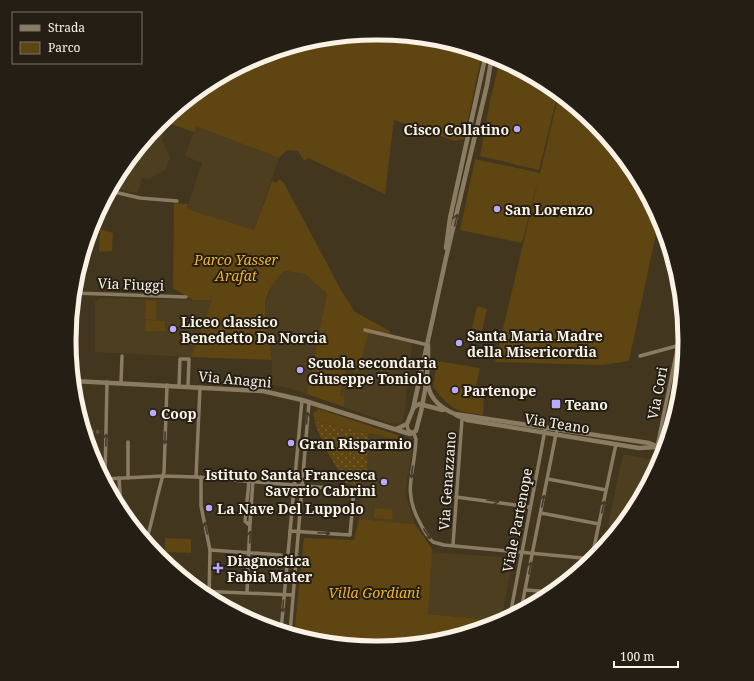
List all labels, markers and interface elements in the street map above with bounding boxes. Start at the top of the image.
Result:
legend [12,12,142,64]
text: Strada [48,19,85,36]
text: Parco [48,39,81,56]
place label: Cisco Collatino [404,120,509,139]
marker: Cisco Collatino [512,124,522,134]
place label: San Lorenzo [505,200,593,219]
marker: San Lorenzo [492,204,502,214]
one-way arrow [453,214,461,227]
park label: Parco Yasser Arafat [193,250,278,285]
street label: Via Fiuggi [97,273,165,295]
place label: Liceo classico Benedetto Da Norcia [181,312,327,347]
marker: Liceo classico Benedetto Da Norcia [168,324,178,334]
place label: Santa Maria Madre della Misericordia [467,326,603,361]
marker: Santa Maria Madre della Misericordia [454,338,464,348]
place label: Scuola secondaria Giuseppe Toniolo [308,353,437,388]
marker: Scuola secondaria Giuseppe Toniolo [295,365,305,375]
street label: Via Cori [643,365,671,421]
street label: Via Anagni [198,366,273,392]
place label: Partenope [463,381,536,400]
marker: Partenope [450,385,460,395]
place label: Teano [565,395,608,414]
marker: Teano [550,398,562,410]
place label: Coop [161,404,197,423]
marker: Coop [148,408,158,418]
street label: Via Teano [523,408,591,438]
one-way arrow [303,412,310,425]
one-way arrow [161,431,169,444]
street label: Via Genazzano [434,431,460,531]
one-way arrow [102,434,110,447]
place label: Gran Risparmio [299,434,412,453]
marker: Gran Risparmio [286,438,296,448]
place label: Istituto Santa Francesca Saverio Cabrini [205,465,376,500]
one-way arrow [408,465,416,478]
street label: Viale Partenope [498,466,536,574]
marker: Istituto Santa Francesca Saverio Cabrini [379,477,389,487]
one-way arrow [540,495,548,508]
one-way arrow [486,497,499,505]
place label: La Nave Del Luppolo [217,499,364,518]
one-way arrow [599,501,607,514]
marker: La Nave Del Luppolo [204,503,214,513]
one-way arrow [201,522,209,535]
one-way arrow [423,528,431,539]
one-way arrow [317,530,330,537]
one-way arrow [247,531,254,544]
place label: Diagnostica Fabia Mater [227,551,313,586]
marker: Diagnostica Fabia Mater [212,562,224,574]
one-way arrow [526,562,534,575]
park label: Villa Gordiani [328,583,420,602]
one-way arrow [279,599,287,612]
scale bar [614,643,678,669]
text: 100 m [620,648,655,665]

